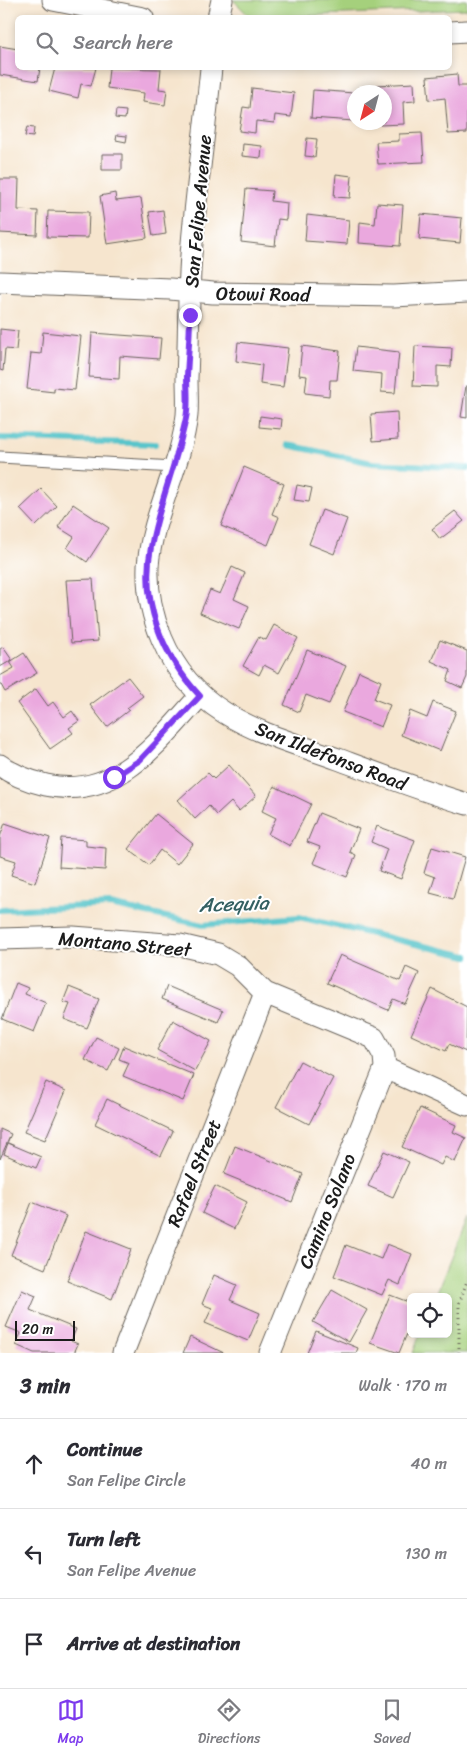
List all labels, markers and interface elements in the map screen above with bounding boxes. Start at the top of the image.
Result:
search box [15,15,452,70]
text: Search here [73,26,173,59]
icon: search [33,29,61,57]
north arrow [347,85,392,130]
street label: San Felipe Avenue [175,133,221,289]
street label: Otowi Road [216,277,312,311]
route end [179,304,202,327]
street label: San Ildefonso Road [250,712,414,801]
route start [103,766,126,789]
water label: Acequia [198,885,271,923]
street label: Montano Street [57,922,194,966]
street label: Rafael Street [157,1114,231,1232]
street label: Camino Solano [289,1148,365,1274]
map controls [407,1293,452,1338]
button: locate [407,1293,452,1338]
text: 20 m [22,1317,53,1342]
scale bar [15,1318,75,1341]
text: 3 min [20,1367,70,1405]
text: Walk · 170 m [358,1371,447,1400]
text: Continue [67,1433,143,1466]
text: 40 m [410,1449,447,1478]
icon: ahead [20,1450,48,1478]
text: San Felipe Circle [67,1466,186,1495]
text: Turn left [67,1523,140,1556]
text: 130 m [405,1539,447,1568]
icon: left [20,1540,48,1568]
text: San Felipe Avenue [67,1556,196,1585]
text: Arrive at destination [67,1627,240,1660]
icon: arrive [20,1630,48,1658]
tab: Map [57,1696,85,1751]
tab: Directions [198,1696,260,1751]
tab: Saved [374,1696,410,1751]

